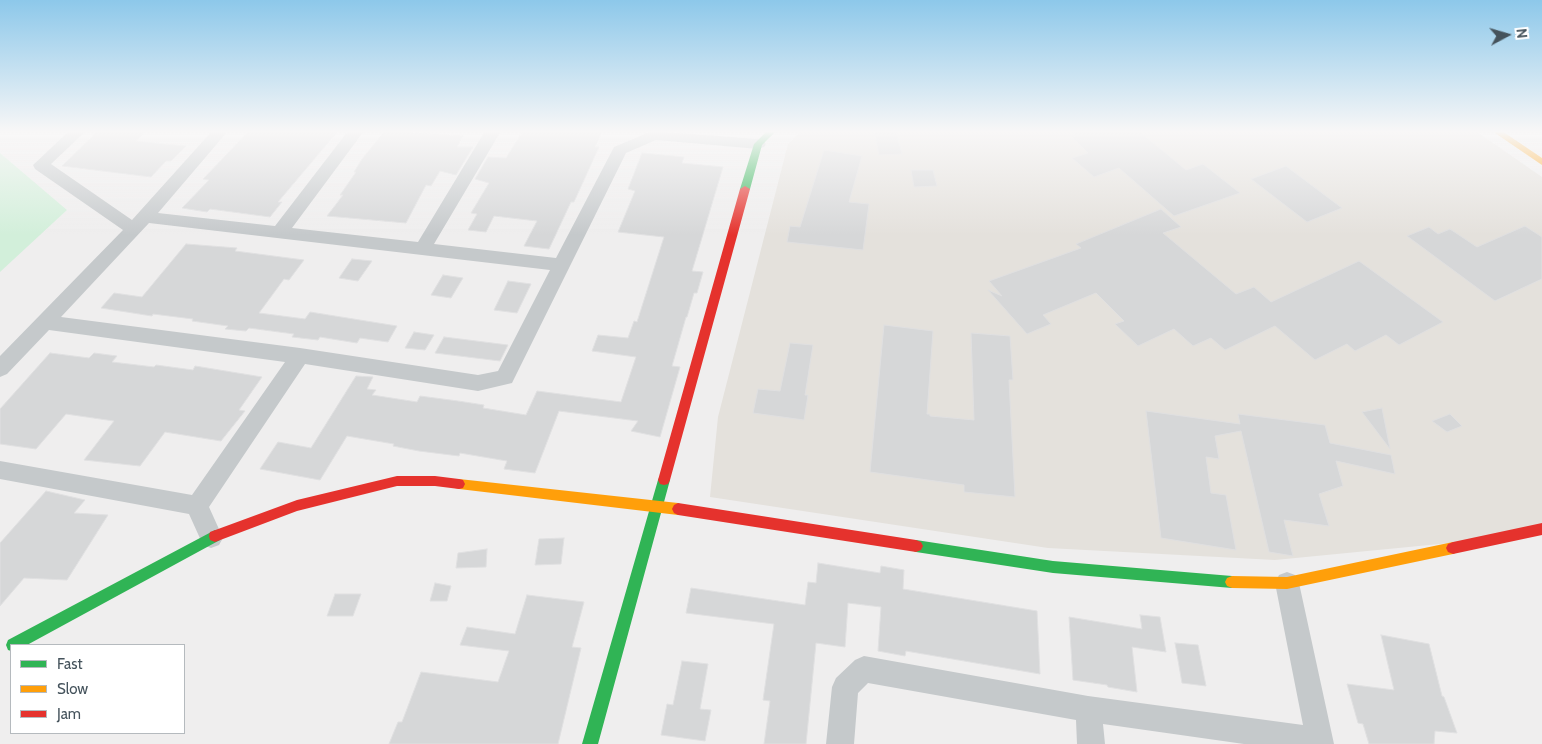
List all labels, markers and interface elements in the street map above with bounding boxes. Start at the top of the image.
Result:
north arrow [1482,10,1532,60]
text: N [1512,28,1531,39]
legend [10,644,185,734]
text: Fast [57,655,82,673]
text: Slow [57,680,88,698]
text: Jam [57,705,81,723]

